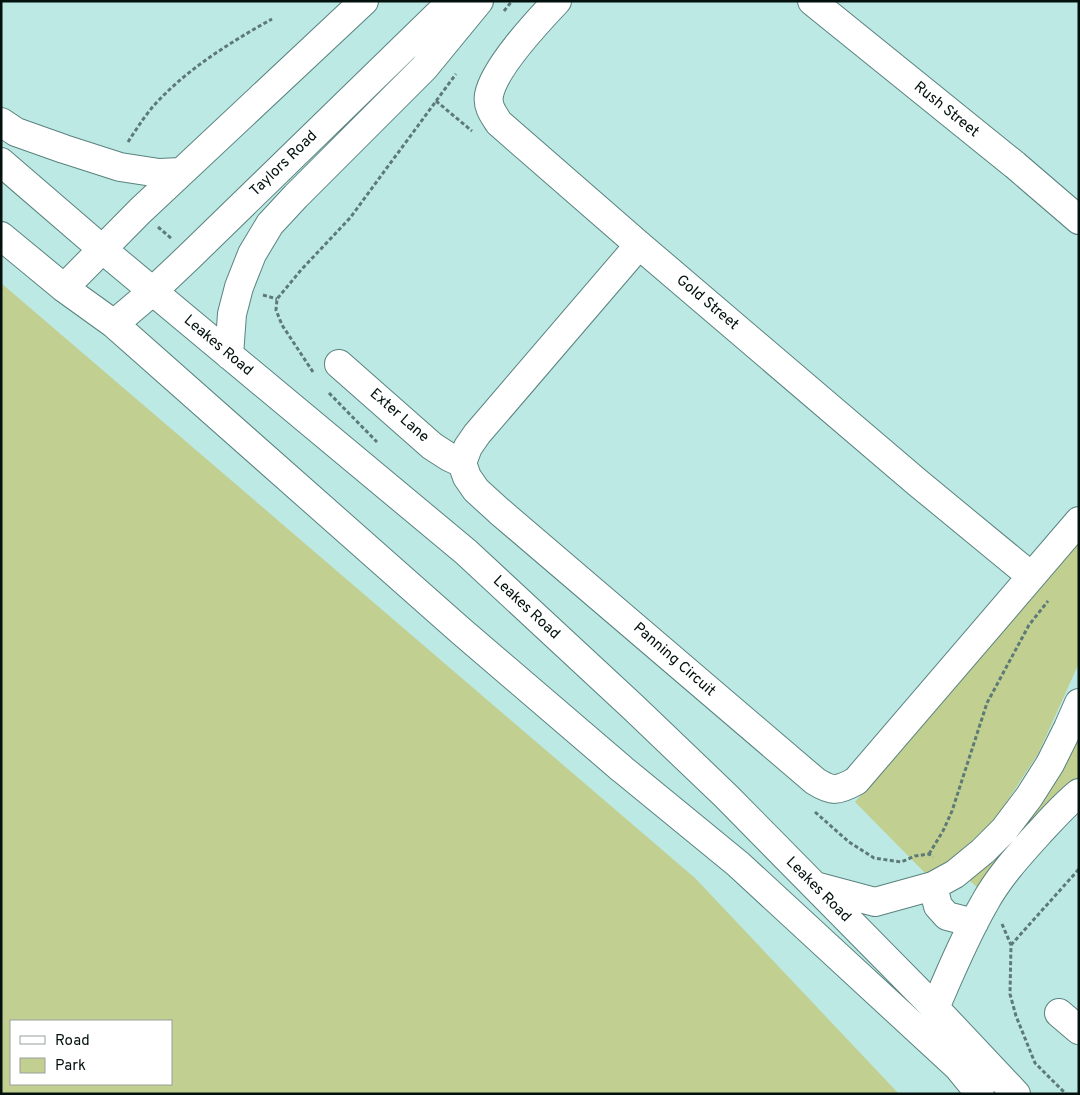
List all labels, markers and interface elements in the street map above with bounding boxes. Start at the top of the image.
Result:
street label: Rush Street [910,78,982,142]
street label: Taylors Road [246,127,322,201]
street label: Gold Street [672,271,742,335]
street label: Leakes Road [179,311,257,381]
street label: Exter Lane [365,385,433,447]
street label: Leakes Road [488,572,564,644]
street label: Panning Circuit [629,619,719,701]
street label: Leakes Road [781,853,855,927]
legend [10,1020,172,1085]
text: Road [55,1032,90,1051]
text: Park [55,1057,86,1076]

